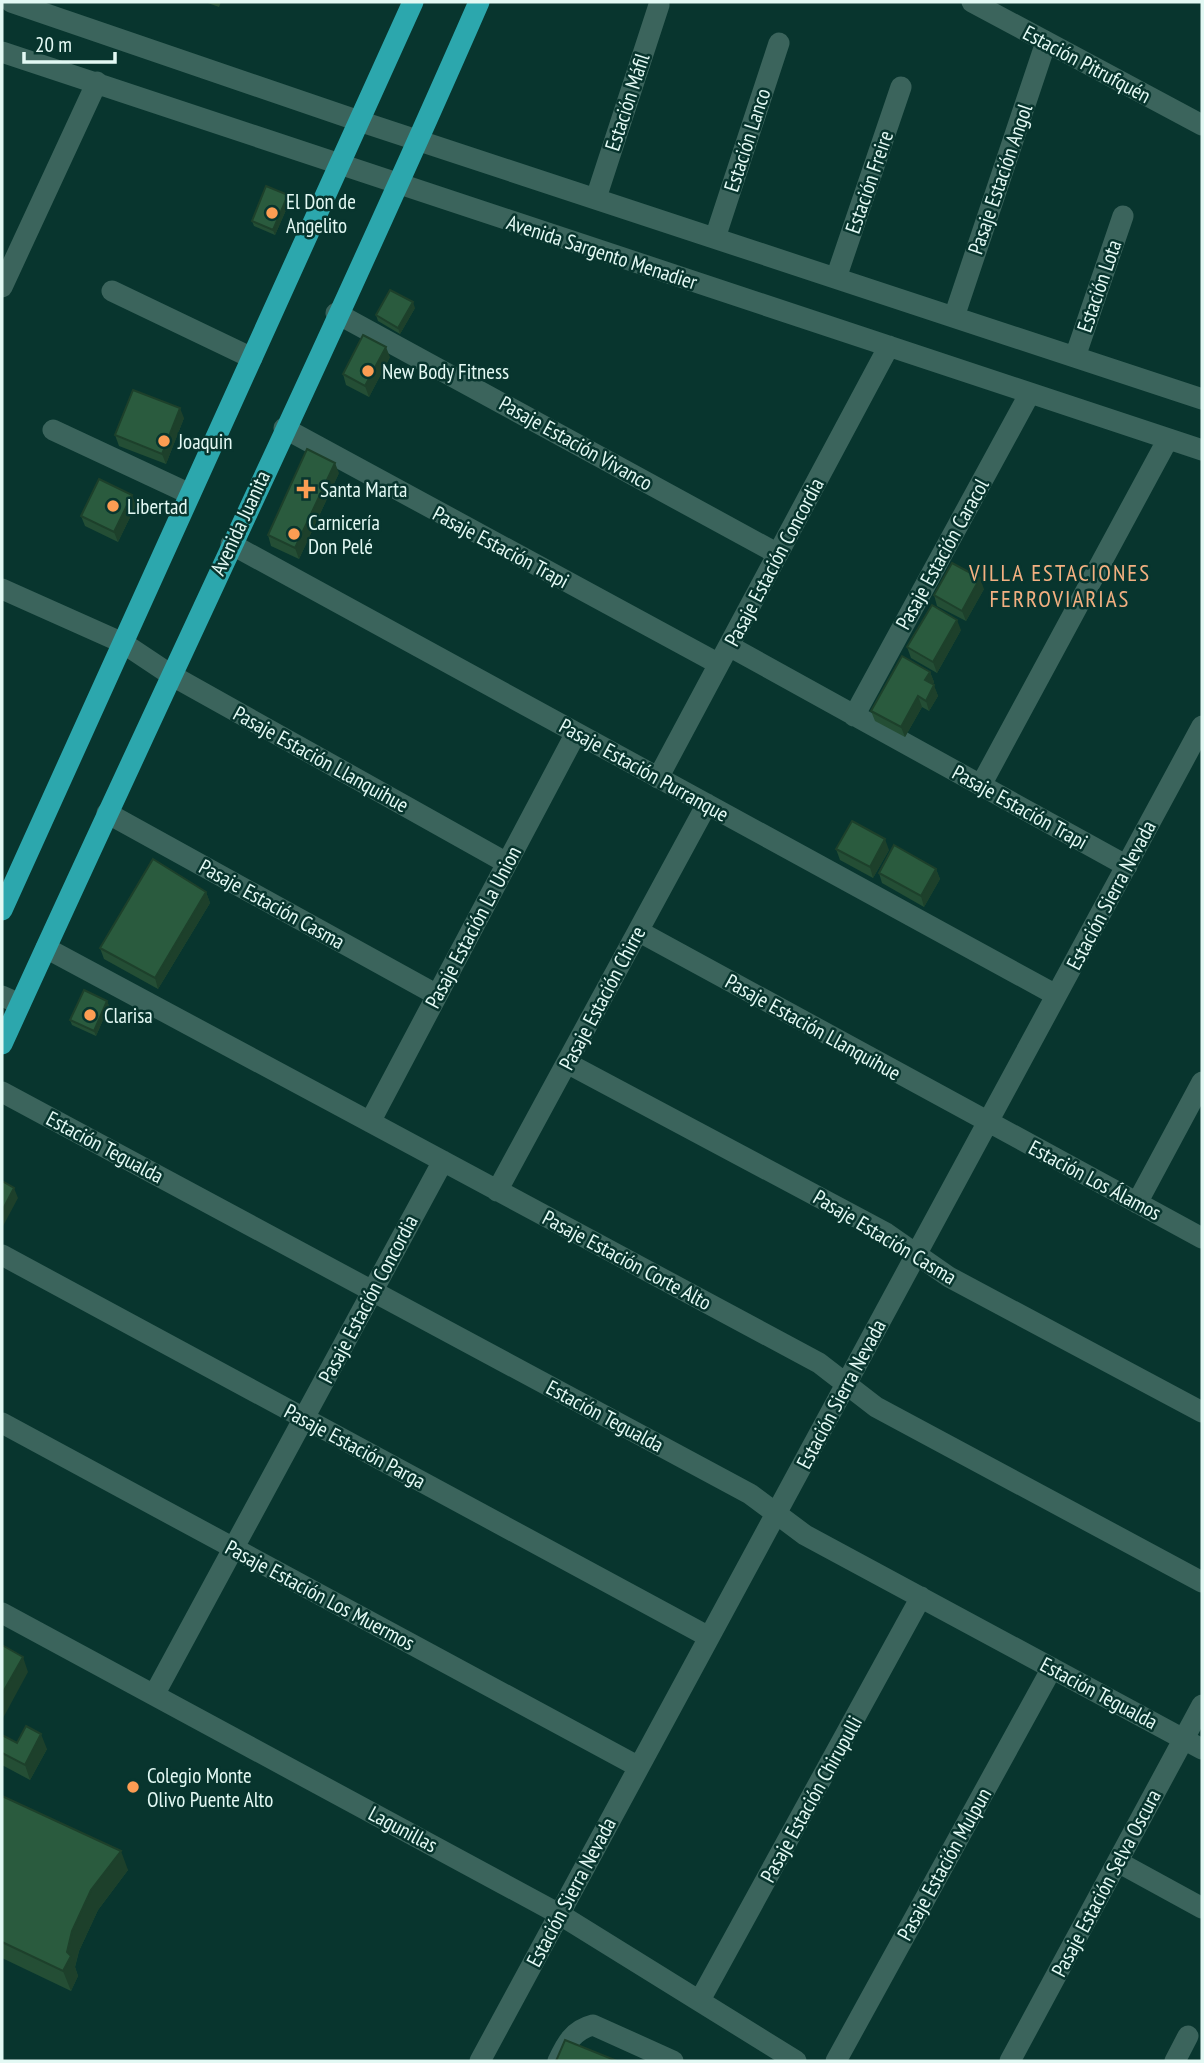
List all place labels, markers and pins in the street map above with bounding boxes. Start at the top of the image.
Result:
place label: El Don de Angelito [286,188,356,239]
marker: El Don de Angelito [264,205,280,221]
place label: New Body Fitness [382,358,509,385]
marker: New Body Fitness [360,363,376,379]
place label: Joaquin [177,428,233,455]
marker: Joaquin [156,433,172,449]
place label: Santa Marta [320,476,407,503]
marker: Santa Marta [298,481,314,497]
place label: Libertad [127,493,188,520]
marker: Libertad [105,498,121,514]
place label: Carnicería Don Pelé [308,509,380,560]
marker: Carnicería Don Pelé [286,526,302,542]
place label: Clarisa [104,1002,153,1029]
marker: Clarisa [82,1007,98,1023]
place label: Colegio Monte Olivo Puente Alto [147,1762,273,1813]
marker: Colegio Monte Olivo Puente Alto [125,1779,141,1795]

